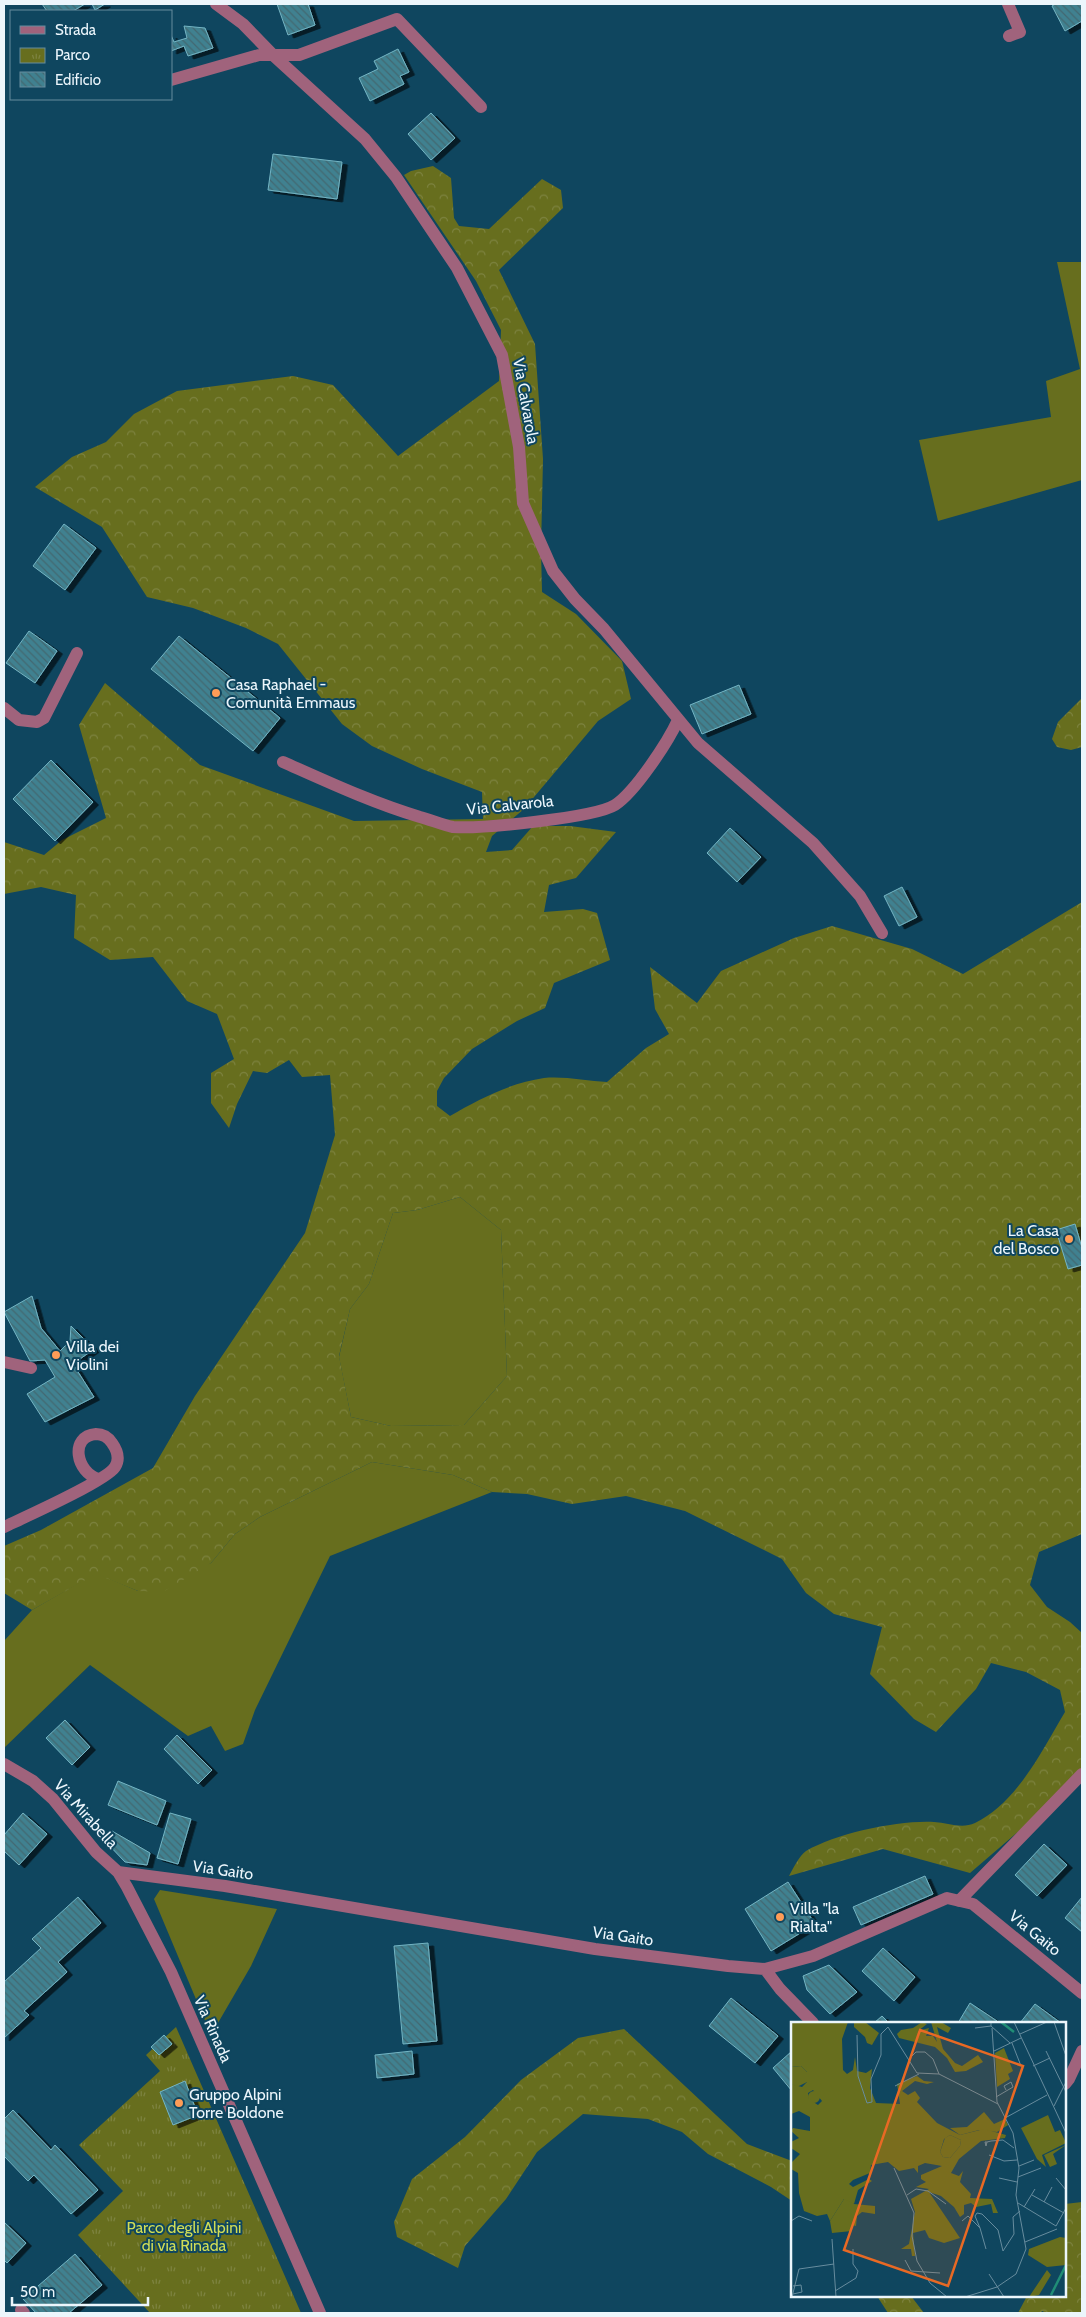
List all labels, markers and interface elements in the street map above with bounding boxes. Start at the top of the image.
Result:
legend [10,10,172,100]
text: Strada [55,21,97,39]
text: Parco [55,46,90,64]
text: Edificio [55,71,101,89]
street label: Via Calvarola [509,357,543,446]
place label: Casa Raphael - Comunità Emmaus [226,675,356,712]
marker: Casa Raphael - Comunità Emmaus [210,687,222,699]
street label: Via Calvarola [466,791,555,819]
place label: La Casa del Bosco [994,1221,1059,1258]
marker: La Casa del Bosco [1063,1233,1075,1245]
place label: Villa dei Violini [66,1337,119,1374]
marker: Villa dei Violini [50,1349,62,1361]
street label: Via Mirabella [50,1776,122,1853]
street label: Via Gaito [191,1856,255,1884]
place label: Villa "la Rialta" [790,1899,840,1936]
street label: Via Gaito [1005,1906,1065,1960]
marker: Villa "la Rialta" [774,1911,786,1923]
street label: Via Gaito [591,1922,655,1950]
street label: Via Rinada [190,1993,236,2066]
inset map [791,2022,1066,2297]
place label: Gruppo Alpini Torre Boldone [189,2085,284,2122]
marker: Gruppo Alpini Torre Boldone [173,2097,185,2109]
park label: Parco degli Alpini di via Rinada [127,2218,241,2255]
scale bar [12,2274,149,2306]
text: 50 m [20,2283,55,2301]

